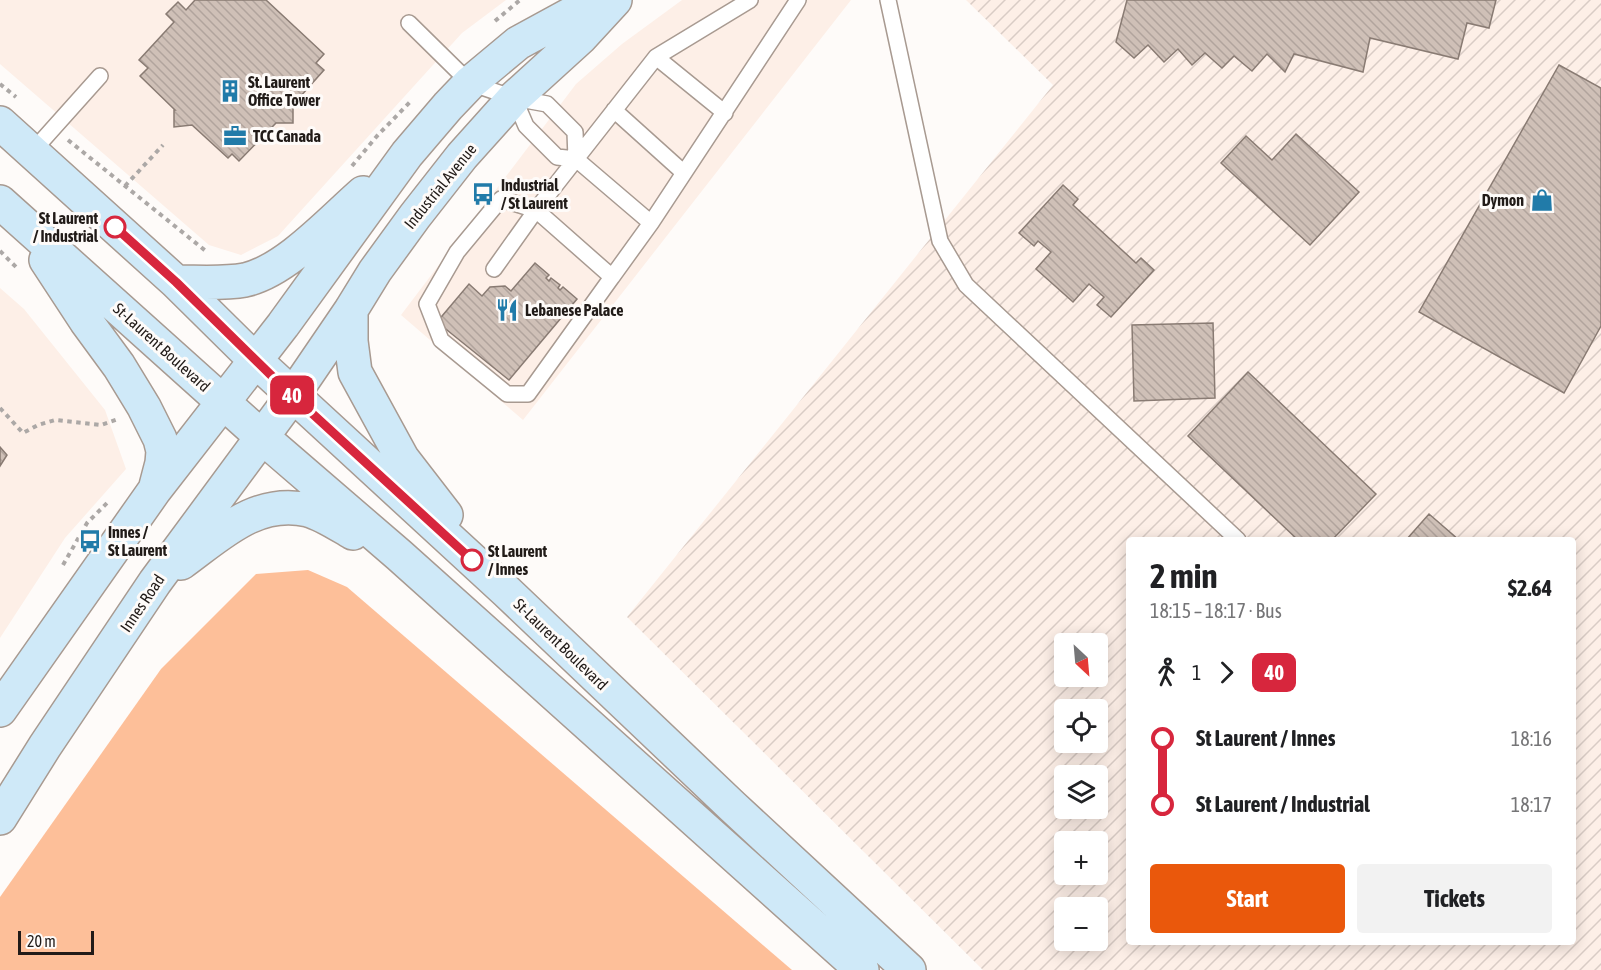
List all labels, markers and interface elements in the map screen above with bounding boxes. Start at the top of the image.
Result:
place label: St. Laurent Office Tower [248,73,320,109]
building icon: St. Laurent Office Tower [217,78,243,104]
office icon: TCC Canada [222,123,248,149]
place label: TCC Canada [253,127,321,145]
street label: Industrial Avenue [400,140,480,232]
place label: Industrial / St Laurent [501,176,568,212]
bus stop icon: Industrial / St Laurent [470,181,496,207]
shop icon: Dymon [1529,187,1555,213]
place label: Dymon [1482,191,1524,209]
place label: St Laurent / Industrial [33,209,99,245]
marker: St Laurent / Industrial [104,216,126,238]
restaurant icon: Lebanese Palace [494,297,520,323]
street label: St-Laurent Boulevard [110,299,214,395]
place label: Lebanese Palace [525,301,623,319]
line badge: 40 [265,376,319,414]
text: 40 [282,383,302,407]
place label: Innes / St Laurent [108,523,168,559]
bus stop icon: Innes / St Laurent [77,528,103,554]
place label: St Laurent / Innes [488,542,548,578]
marker: St Laurent / Innes [461,549,483,571]
text: 2 min [1150,557,1217,595]
street label: Innes Road [116,571,168,635]
text: $2.64 [1508,575,1552,601]
street label: St-Laurent Boulevard [510,595,612,693]
text: 18:15 – 18:17 · Bus [1150,599,1282,622]
north arrow [1054,633,1108,687]
map controls [1054,633,1108,951]
icon: walk [1150,656,1183,689]
icon: forward [1210,656,1243,689]
text: 40 [1264,660,1284,684]
text: 1 [1192,661,1201,684]
button: locate [1054,699,1108,753]
text: St Laurent / Innes [1196,725,1336,751]
text: 18:16 [1511,727,1552,750]
button: layers [1054,765,1108,819]
text: St Laurent / Industrial [1196,791,1370,817]
text: 18:17 [1511,793,1552,816]
button: + [1054,831,1108,885]
button: Start [1150,864,1345,933]
button: Tickets [1357,864,1552,933]
button: − [1054,897,1108,951]
scale bar [18,928,94,956]
text: 20 m [27,932,56,950]

